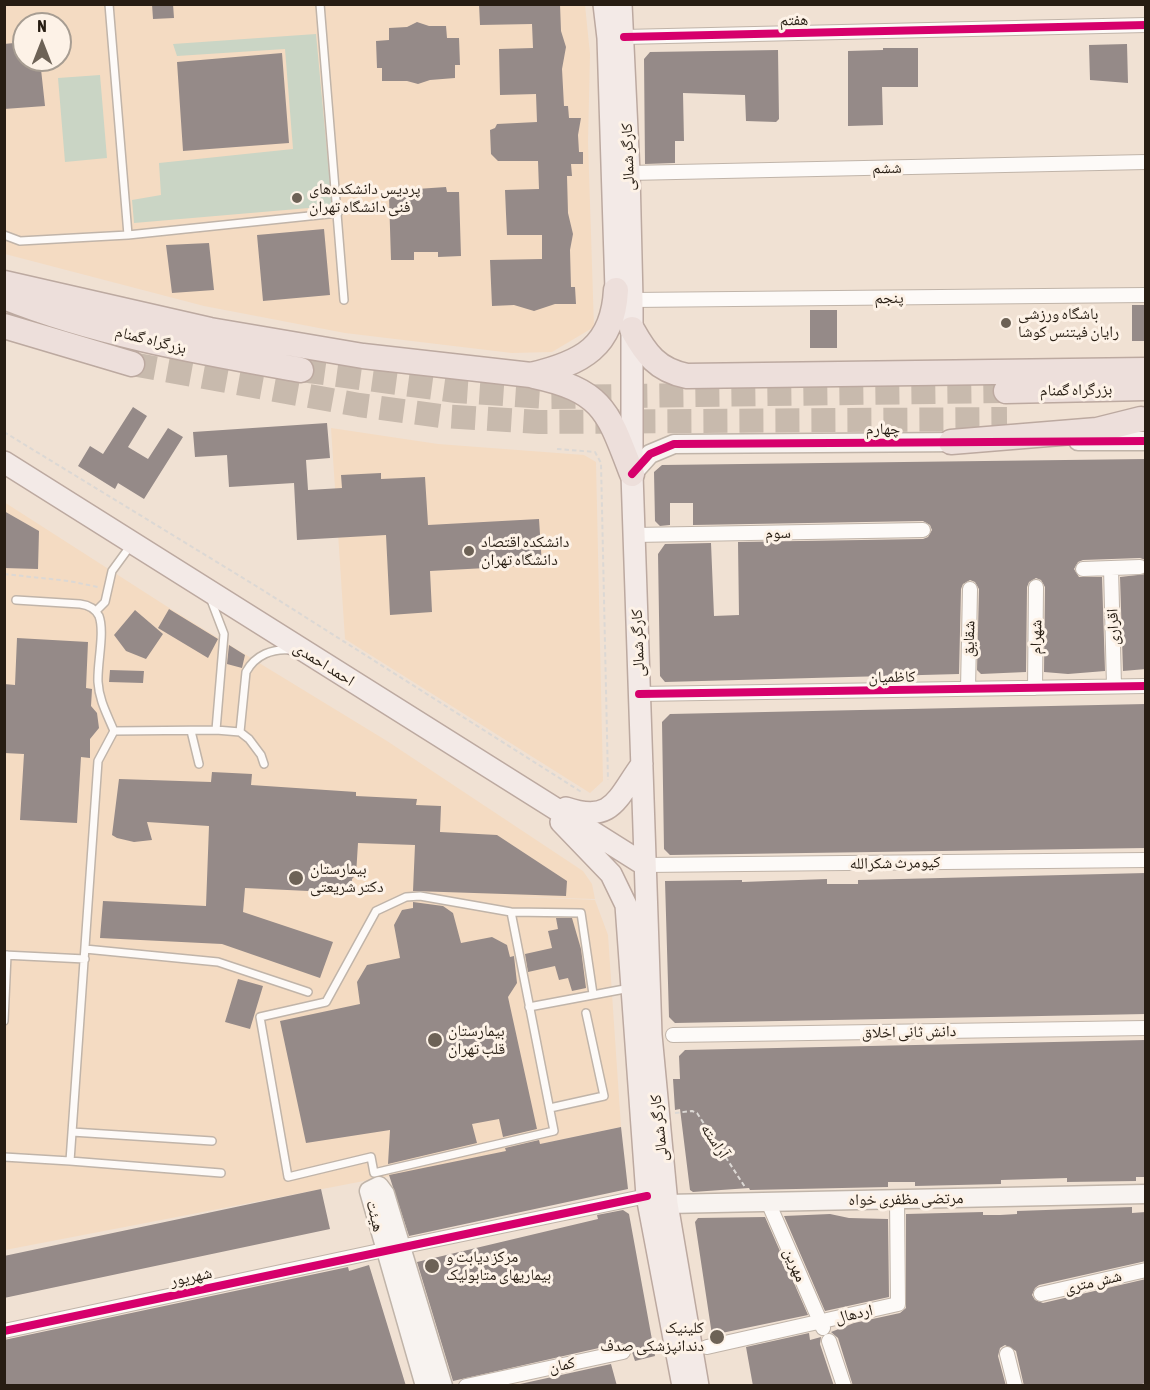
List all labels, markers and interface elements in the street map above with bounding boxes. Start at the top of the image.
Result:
street label: هفتم [780,10,808,30]
north arrow [12,12,72,72]
text: N [37,17,47,35]
street label: کارگر شمالی [617,123,639,191]
street label: ششم [872,158,902,178]
place label: پردیس دانشکده‌های فنی دانشگاه تهران [309,179,420,217]
marker: پردیس دانشکده‌های فنی دانشگاه تهران [290,191,304,205]
street label: پنجم [874,288,904,308]
place label: باشگاه ورزشی رایان فیتنس کوشا [1018,304,1119,342]
marker: باشگاه ورزشی رایان فیتنس کوشا [999,316,1013,330]
street label: بزرگراه گمنام [114,322,188,358]
street label: بزرگراه گمنام [1040,380,1112,400]
street label: چهارم [866,419,900,439]
street label: سوم [765,523,791,543]
place label: دانشکده اقتصاد دانشگاه تهران [481,532,569,570]
marker: دانشکده اقتصاد دانشگاه تهران [462,544,476,558]
street label: اقراری [1103,608,1123,646]
street label: کارگر شمالی [627,609,649,677]
street label: شهرام [1026,619,1046,655]
street label: شقایق [959,621,979,657]
street label: احمد احمدی [290,638,358,690]
street label: کاظمیان [868,667,916,687]
street label: کیومرث شکرالله [849,853,941,873]
place label: بیمارستان دکتر شریعتی [310,859,384,897]
marker: بیمارستان دکتر شریعتی [287,869,305,887]
place label: بیمارستان قلب تهران [448,1021,505,1059]
street label: دانش ثانی اخلاق [862,1022,956,1042]
marker: بیمارستان قلب تهران [426,1031,444,1049]
street label: کارگر شمالی [646,1093,672,1163]
street label: آراسته [697,1120,733,1162]
street label: مرتضی مظفری خواه [848,1188,964,1210]
street label: هیئت [362,1198,388,1234]
street label: مهرین [779,1245,811,1285]
place label: مرکز دیابت و بیماریهای متابولیک [446,1247,551,1285]
marker: مرکز دیابت و بیماریهای متابولیک [423,1257,441,1275]
street label: شهریور [168,1263,214,1291]
street label: شش متری [1062,1266,1124,1298]
street label: اردهال [833,1300,875,1328]
place label: کلینیک دندانپزشکی صدف [600,1318,704,1356]
marker: کلینیک دندانپزشکی صدف [708,1328,726,1346]
street label: کمان [547,1353,577,1377]

